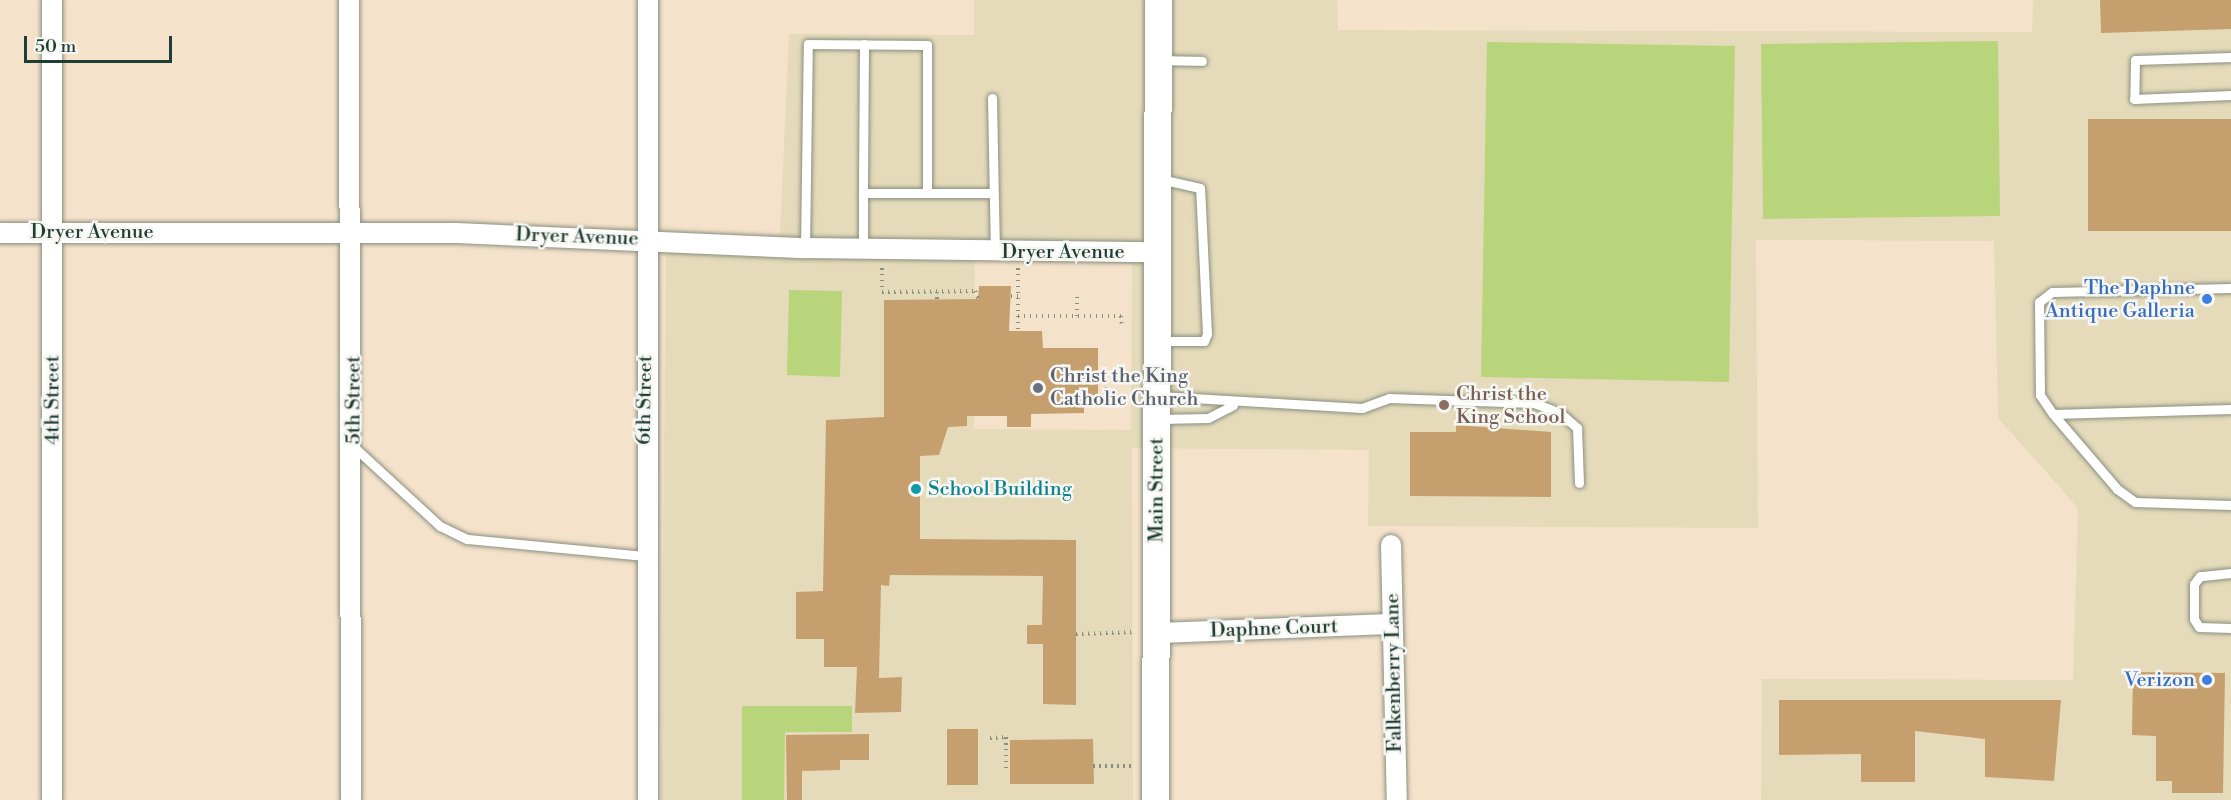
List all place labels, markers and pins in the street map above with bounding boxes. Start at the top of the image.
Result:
place label: The Daphne Antique Galleria [2045,276,2195,323]
marker: The Daphne Antique Galleria [2200,292,2214,306]
place label: Christ the King Catholic Church [1050,365,1198,412]
marker: Christ the King Catholic Church [1031,381,1045,395]
place label: Christ the King School [1456,382,1565,429]
marker: Christ the King School [1437,398,1451,412]
place label: School Building [928,477,1072,501]
marker: School Building [909,482,923,496]
place label: Verizon [2124,668,2195,692]
marker: Verizon [2200,673,2214,687]

